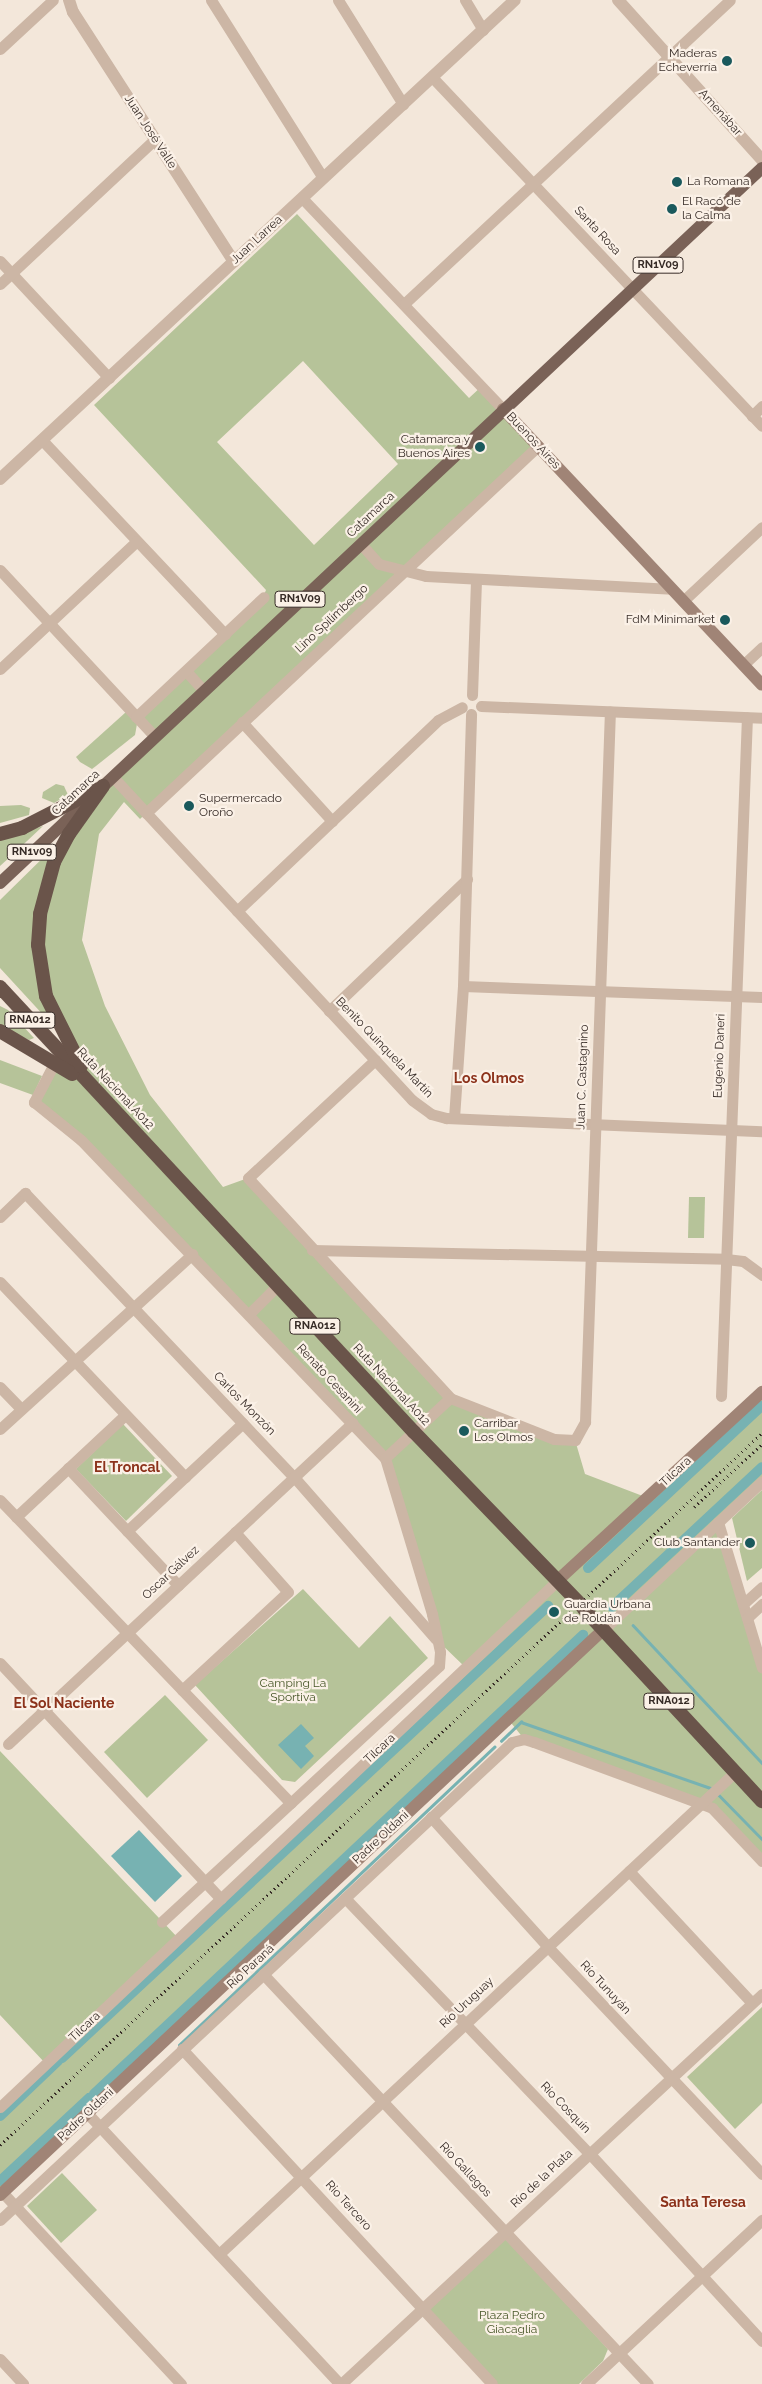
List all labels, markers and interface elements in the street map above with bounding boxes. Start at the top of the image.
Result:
place label: Maderas Echeverría [659,47,717,75]
marker: Maderas Echeverría [721,55,733,67]
street label: Amenábar [695,87,745,139]
street label: Juan José Valle [121,92,179,172]
place label: La Romana [687,175,749,189]
marker: La Romana [671,176,683,188]
place label: El Racó de la Calma [682,195,741,223]
marker: El Racó de la Calma [666,203,678,215]
street label: Santa Rosa [571,204,623,258]
street label: Juan Larrea [228,213,286,267]
road number: RN1V09 [632,256,684,274]
street label: Buenos Aires [503,409,563,473]
place label: Catamarca y Buenos Aires [397,433,470,461]
marker: Catamarca y Buenos Aires [474,441,486,453]
street label: Catamarca [344,489,398,541]
street label: Lino Spilimbergo [293,582,371,656]
road number: RN1V09 [274,590,326,608]
place label: FdM Minimarket [626,613,715,627]
marker: FdM Minimarket [719,614,731,626]
street label: Catamarca [49,767,103,819]
place label: Supermercado Oroño [199,792,282,820]
marker: Supermercado Oroño [183,800,195,812]
road number: RN1v09 [6,844,58,860]
street label: Benito Quinquela Martín [332,995,436,1101]
road number: RNA012 [4,1012,56,1028]
street label: Eugenio Daneri [711,1014,729,1098]
street label: Juan C. Castagnino [574,1024,592,1130]
street label: Ruta Nacional A012 [73,1045,157,1133]
district label: Los Olmos [454,1070,524,1086]
road number: RNA012 [289,1318,341,1334]
street label: Renato Cesanini [293,1341,365,1417]
street label: Ruta Nacional A012 [349,1341,433,1429]
street label: Carlos Monzón [210,1369,278,1439]
place label: Carribar Los Olmos [474,1417,533,1445]
marker: Carribar Los Olmos [458,1425,470,1437]
street label: Tilcara [658,1454,694,1490]
district label: El Troncal [94,1459,160,1475]
place label: Club Santander [654,1536,740,1550]
marker: Club Santander [744,1537,756,1549]
street label: Oscar Gálvez [140,1543,202,1603]
place label: Guardia Urbana de Roldán [564,1598,651,1626]
marker: Guardia Urbana de Roldán [548,1606,560,1618]
park label: Camping La Sportiva [260,1677,326,1705]
road number: RNA012 [643,1692,695,1710]
district label: El Sol Naciente [13,1695,115,1711]
street label: Tilcara [362,1731,398,1767]
street label: Padre Oldani [350,1808,412,1868]
street label: Río Paraná [225,1942,277,1992]
street label: Río Tunuyán [577,1958,633,2018]
street label: Río Uruguay [437,1974,497,2032]
street label: Tilcara [67,2009,103,2045]
street label: Rio Cosquín [537,2079,593,2137]
street label: Padre Oldani [55,2085,117,2145]
street label: Rio Gallegos [436,2140,494,2200]
street label: Río de la Plata [508,2147,576,2211]
street label: Rio Tercero [322,2178,374,2234]
district label: Santa Teresa [660,2194,746,2210]
park label: Plaza Pedro Giacaglia [479,2309,545,2337]

